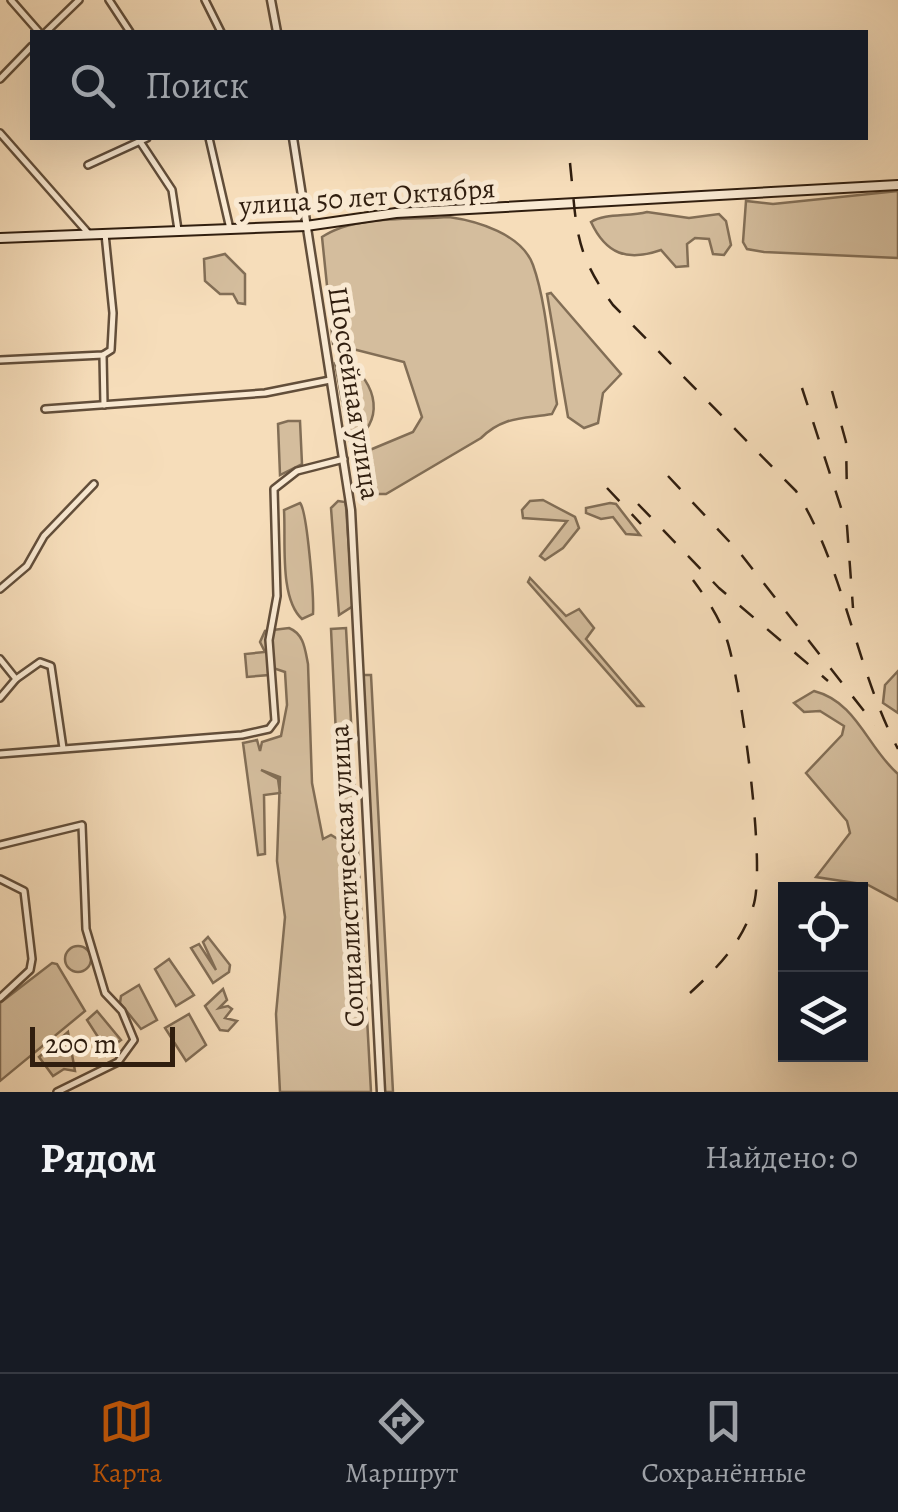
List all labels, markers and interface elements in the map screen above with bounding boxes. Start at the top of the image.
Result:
search box [30,30,868,140]
icon: search [65,58,120,113]
text: Поиск [145,59,249,111]
street label: улица 50 лет Октября [237,169,496,225]
street label: Шоссейная улица [318,284,390,503]
street label: Социалистическая улица [320,724,374,1028]
map controls [778,882,868,1062]
button: locate [778,882,868,972]
button: layers [778,972,868,1062]
scale bar [30,1022,175,1066]
text: 200 m [45,1025,117,1063]
text: Рядом [40,1129,157,1186]
text: Найдено: 0 [705,1135,858,1179]
tab: Карта [92,1394,162,1492]
tab: Маршрут [345,1394,458,1492]
tab: Сохранённые [641,1394,807,1492]

